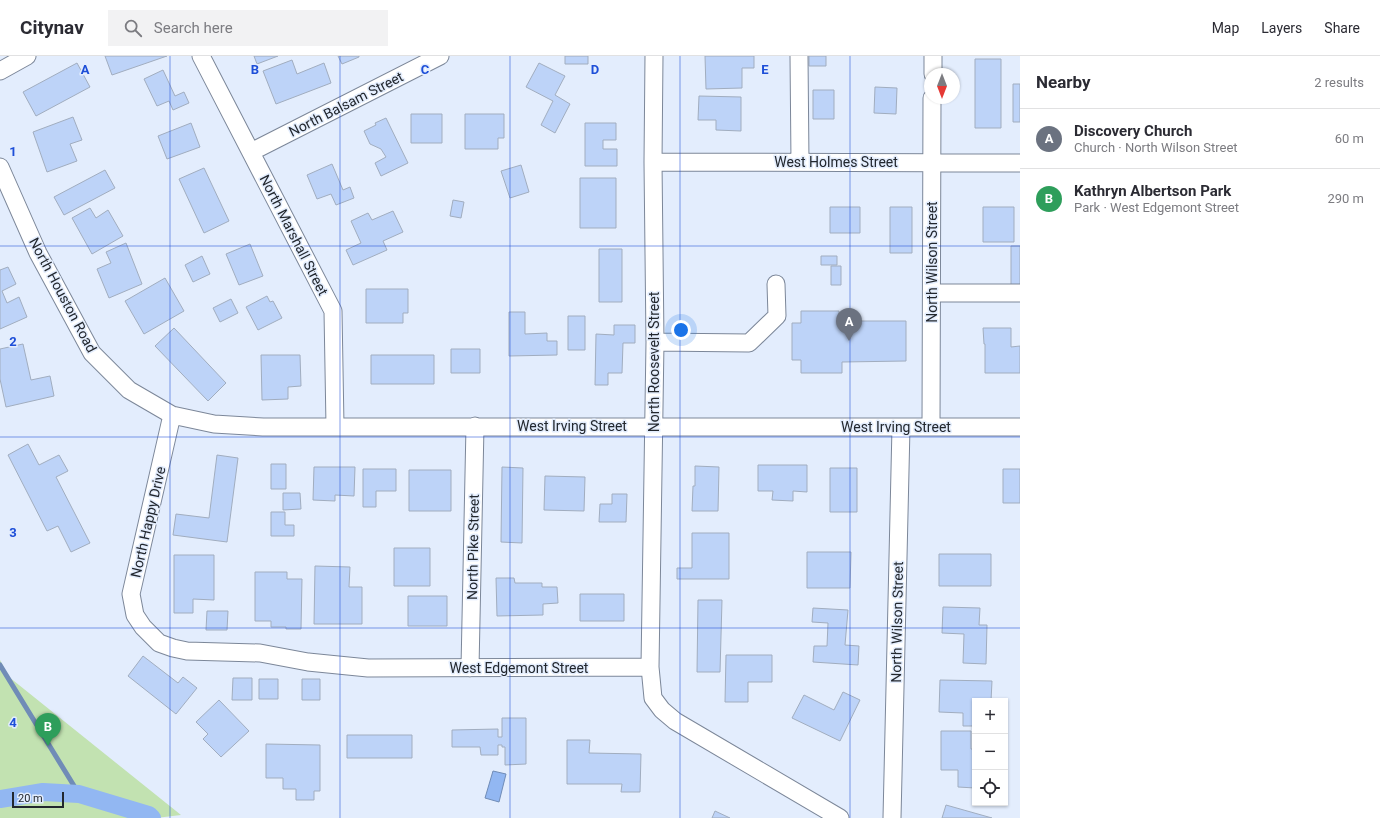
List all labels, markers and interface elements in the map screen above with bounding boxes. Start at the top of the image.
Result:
search box [108,10,388,46]
text: Citynav [20,16,84,39]
icon: search [122,17,144,39]
text: Search here [154,19,233,37]
text: Map [1212,20,1239,36]
text: Layers [1261,20,1302,36]
text: Share [1324,20,1360,36]
text: A [81,62,90,77]
text: B [251,62,259,77]
text: C [421,62,430,77]
text: D [591,62,599,77]
text: E [761,62,769,77]
street label: North Balsam Street [286,68,406,140]
north arrow [924,68,960,104]
text: Nearby [1036,72,1091,92]
text: 2 results [1314,75,1364,90]
text: Discovery Church [1074,122,1192,140]
text: A [1045,131,1053,146]
text: 60 m [1335,131,1364,146]
text: Church · North Wilson Street [1074,140,1238,155]
text: 1 [9,144,17,159]
street label: West Holmes Street [774,154,898,170]
street label: North Marshall Street [257,172,332,298]
text: Kathryn Albertson Park [1074,182,1231,200]
text: B [1045,191,1053,206]
text: 290 m [1327,191,1364,206]
text: Park · West Edgemont Street [1074,200,1239,215]
street label: North Wilson Street [924,201,940,323]
street label: North Houston Road [26,235,100,355]
street label: North Roosevelt Street [646,291,662,432]
pin: A [836,308,862,341]
your location [671,320,691,340]
text: 2 [9,334,17,349]
street label: West Irving Street [517,418,627,434]
street label: West Irving Street [841,419,951,435]
street label: North Happy Drive [127,465,169,579]
street label: North Pike Street [464,494,482,600]
text: 3 [9,525,17,540]
street label: North Wilson Street [888,561,906,683]
street label: West Edgemont Street [450,660,589,676]
map controls [972,698,1008,806]
button: + [972,698,1008,734]
pin: B [35,713,61,746]
text: 4 [9,715,17,730]
button: − [972,734,1008,770]
button: locate [972,770,1008,806]
scale bar [12,790,64,809]
text: 20 m [18,792,43,805]

